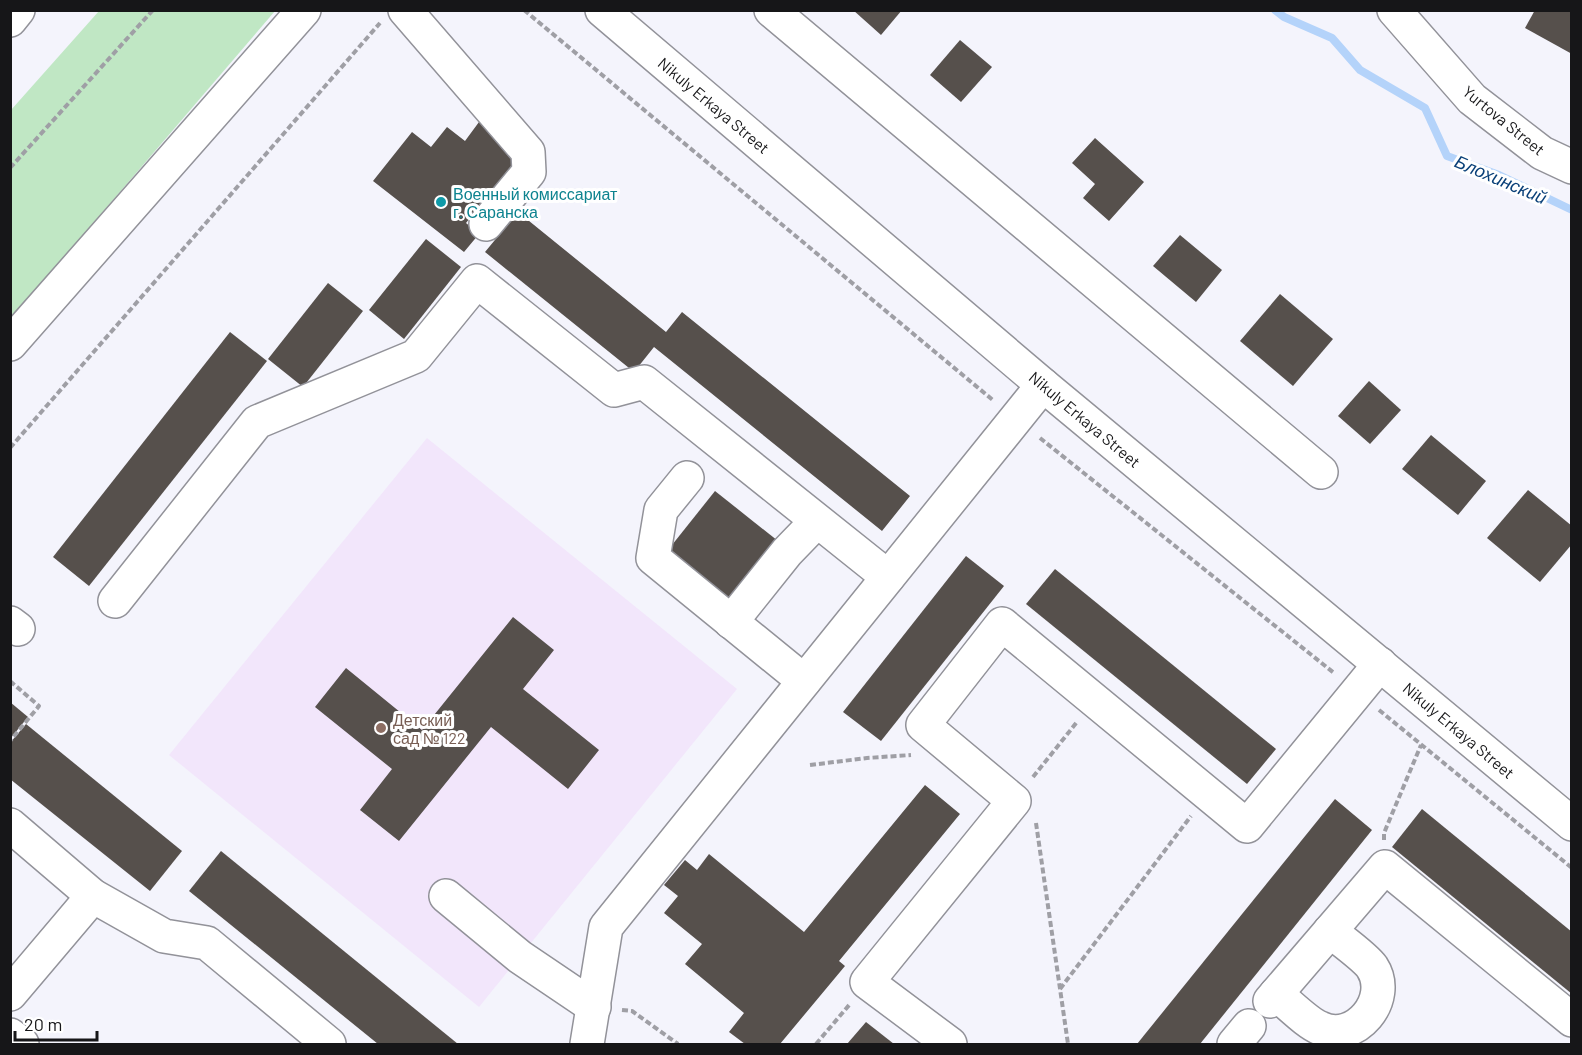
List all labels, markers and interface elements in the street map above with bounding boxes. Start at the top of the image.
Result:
street label: Nikuly Erkaya Street [654,53,774,157]
street label: Yurtova Street [1459,81,1549,159]
water label: Блохинский [1452,150,1550,208]
place label: Военный комиссариат г. Саранска [453,184,618,221]
marker: Военный комиссариат г. Саранска [434,195,448,209]
street label: Nikuly Erkaya Street [1025,367,1145,471]
street label: Nikuly Erkaya Street [1399,678,1519,782]
place label: Детский сад № 122 [393,710,466,747]
marker: Детский сад № 122 [374,721,388,735]
scale bar [15,1004,98,1042]
text: 20 m [24,1013,62,1035]

